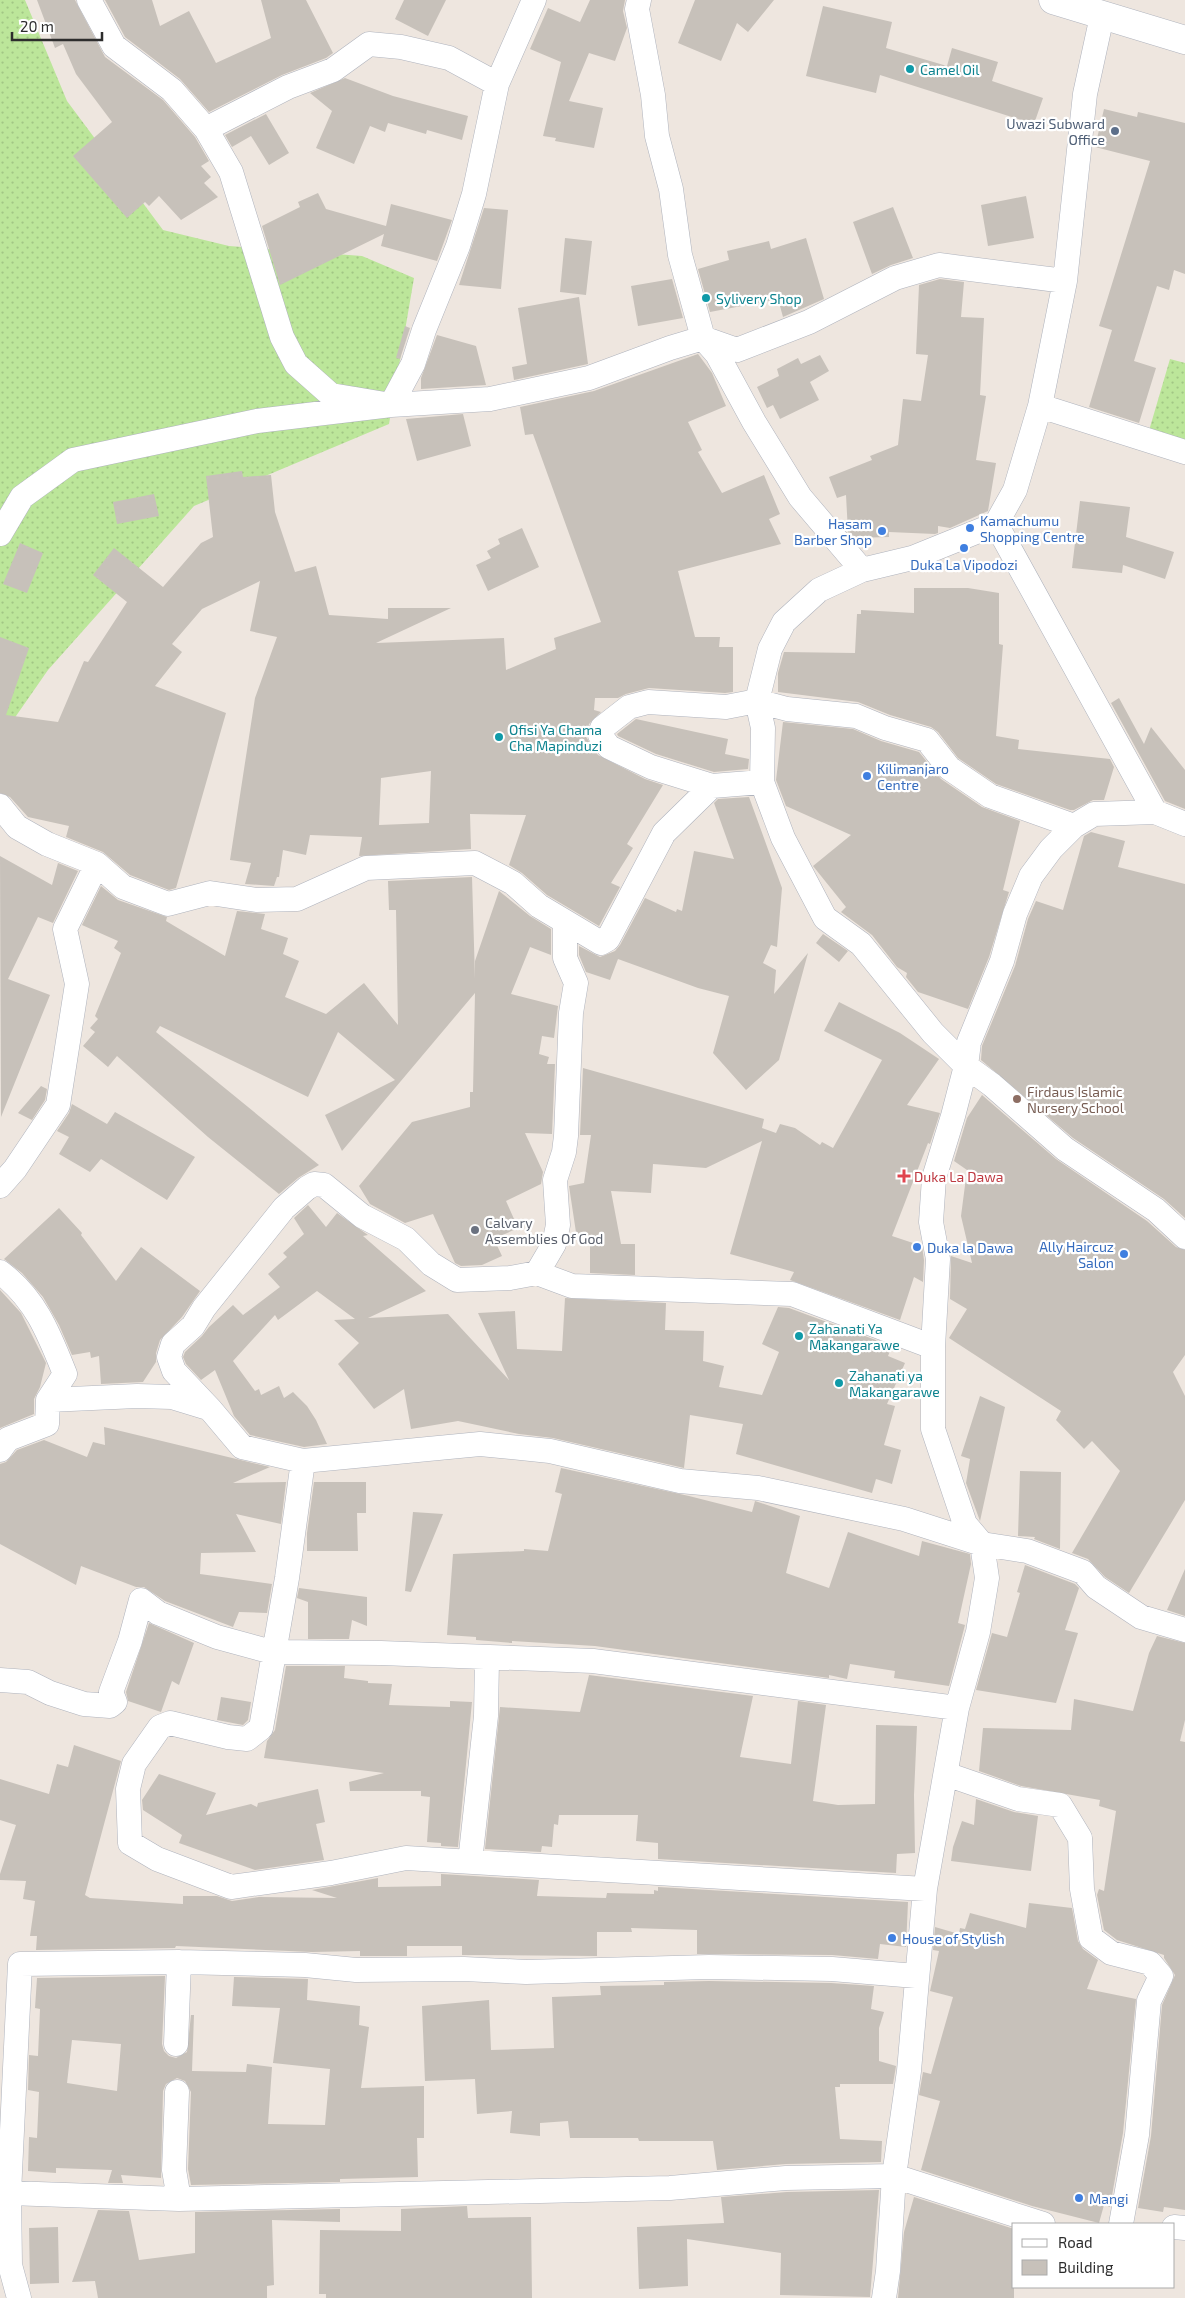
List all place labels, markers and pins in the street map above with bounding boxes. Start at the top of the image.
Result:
place label: Camel Oil [920,61,980,78]
marker: Camel Oil [904,63,916,75]
place label: Uwazi Subward Office [1006,115,1105,148]
marker: Uwazi Subward Office [1109,125,1121,137]
place label: Sylivery Shop [716,290,802,307]
marker: Sylivery Shop [700,292,712,304]
place label: Kamachumu Shopping Centre [980,512,1085,545]
place label: Hasam Barber Shop [794,515,872,548]
marker: Kamachumu Shopping Centre [964,522,976,534]
marker: Hasam Barber Shop [876,525,888,537]
marker: Duka La Vipodozi [958,542,970,554]
place label: Duka La Vipodozi [910,556,1018,573]
place label: Ofisi Ya Chama Cha Mapinduzi [509,721,602,754]
marker: Ofisi Ya Chama Cha Mapinduzi [493,731,505,743]
place label: Kilimanjaro Centre [877,760,949,793]
marker: Kilimanjaro Centre [861,770,873,782]
place label: Firdaus Islamic Nursery School [1027,1083,1125,1116]
marker: Firdaus Islamic Nursery School [1011,1093,1023,1105]
place label: Duka La Dawa [914,1168,1003,1185]
marker: Duka La Dawa [898,1170,910,1182]
place label: Calvary Assemblies Of God [485,1214,603,1247]
marker: Calvary Assemblies Of God [469,1224,481,1236]
place label: Ally Haircuz Salon [1039,1238,1114,1271]
place label: Duka la Dawa [927,1239,1013,1256]
marker: Duka la Dawa [911,1241,923,1253]
marker: Ally Haircuz Salon [1118,1248,1130,1260]
place label: Zahanati Ya Makangarawe [809,1320,900,1353]
marker: Zahanati Ya Makangarawe [793,1330,805,1342]
place label: Zahanati ya Makangarawe [849,1367,940,1400]
marker: Zahanati ya Makangarawe [833,1377,845,1389]
place label: House of Stylish [902,1930,1005,1947]
marker: House of Stylish [886,1932,898,1944]
place label: Mangi [1089,2190,1128,2207]
marker: Mangi [1073,2192,1085,2204]

